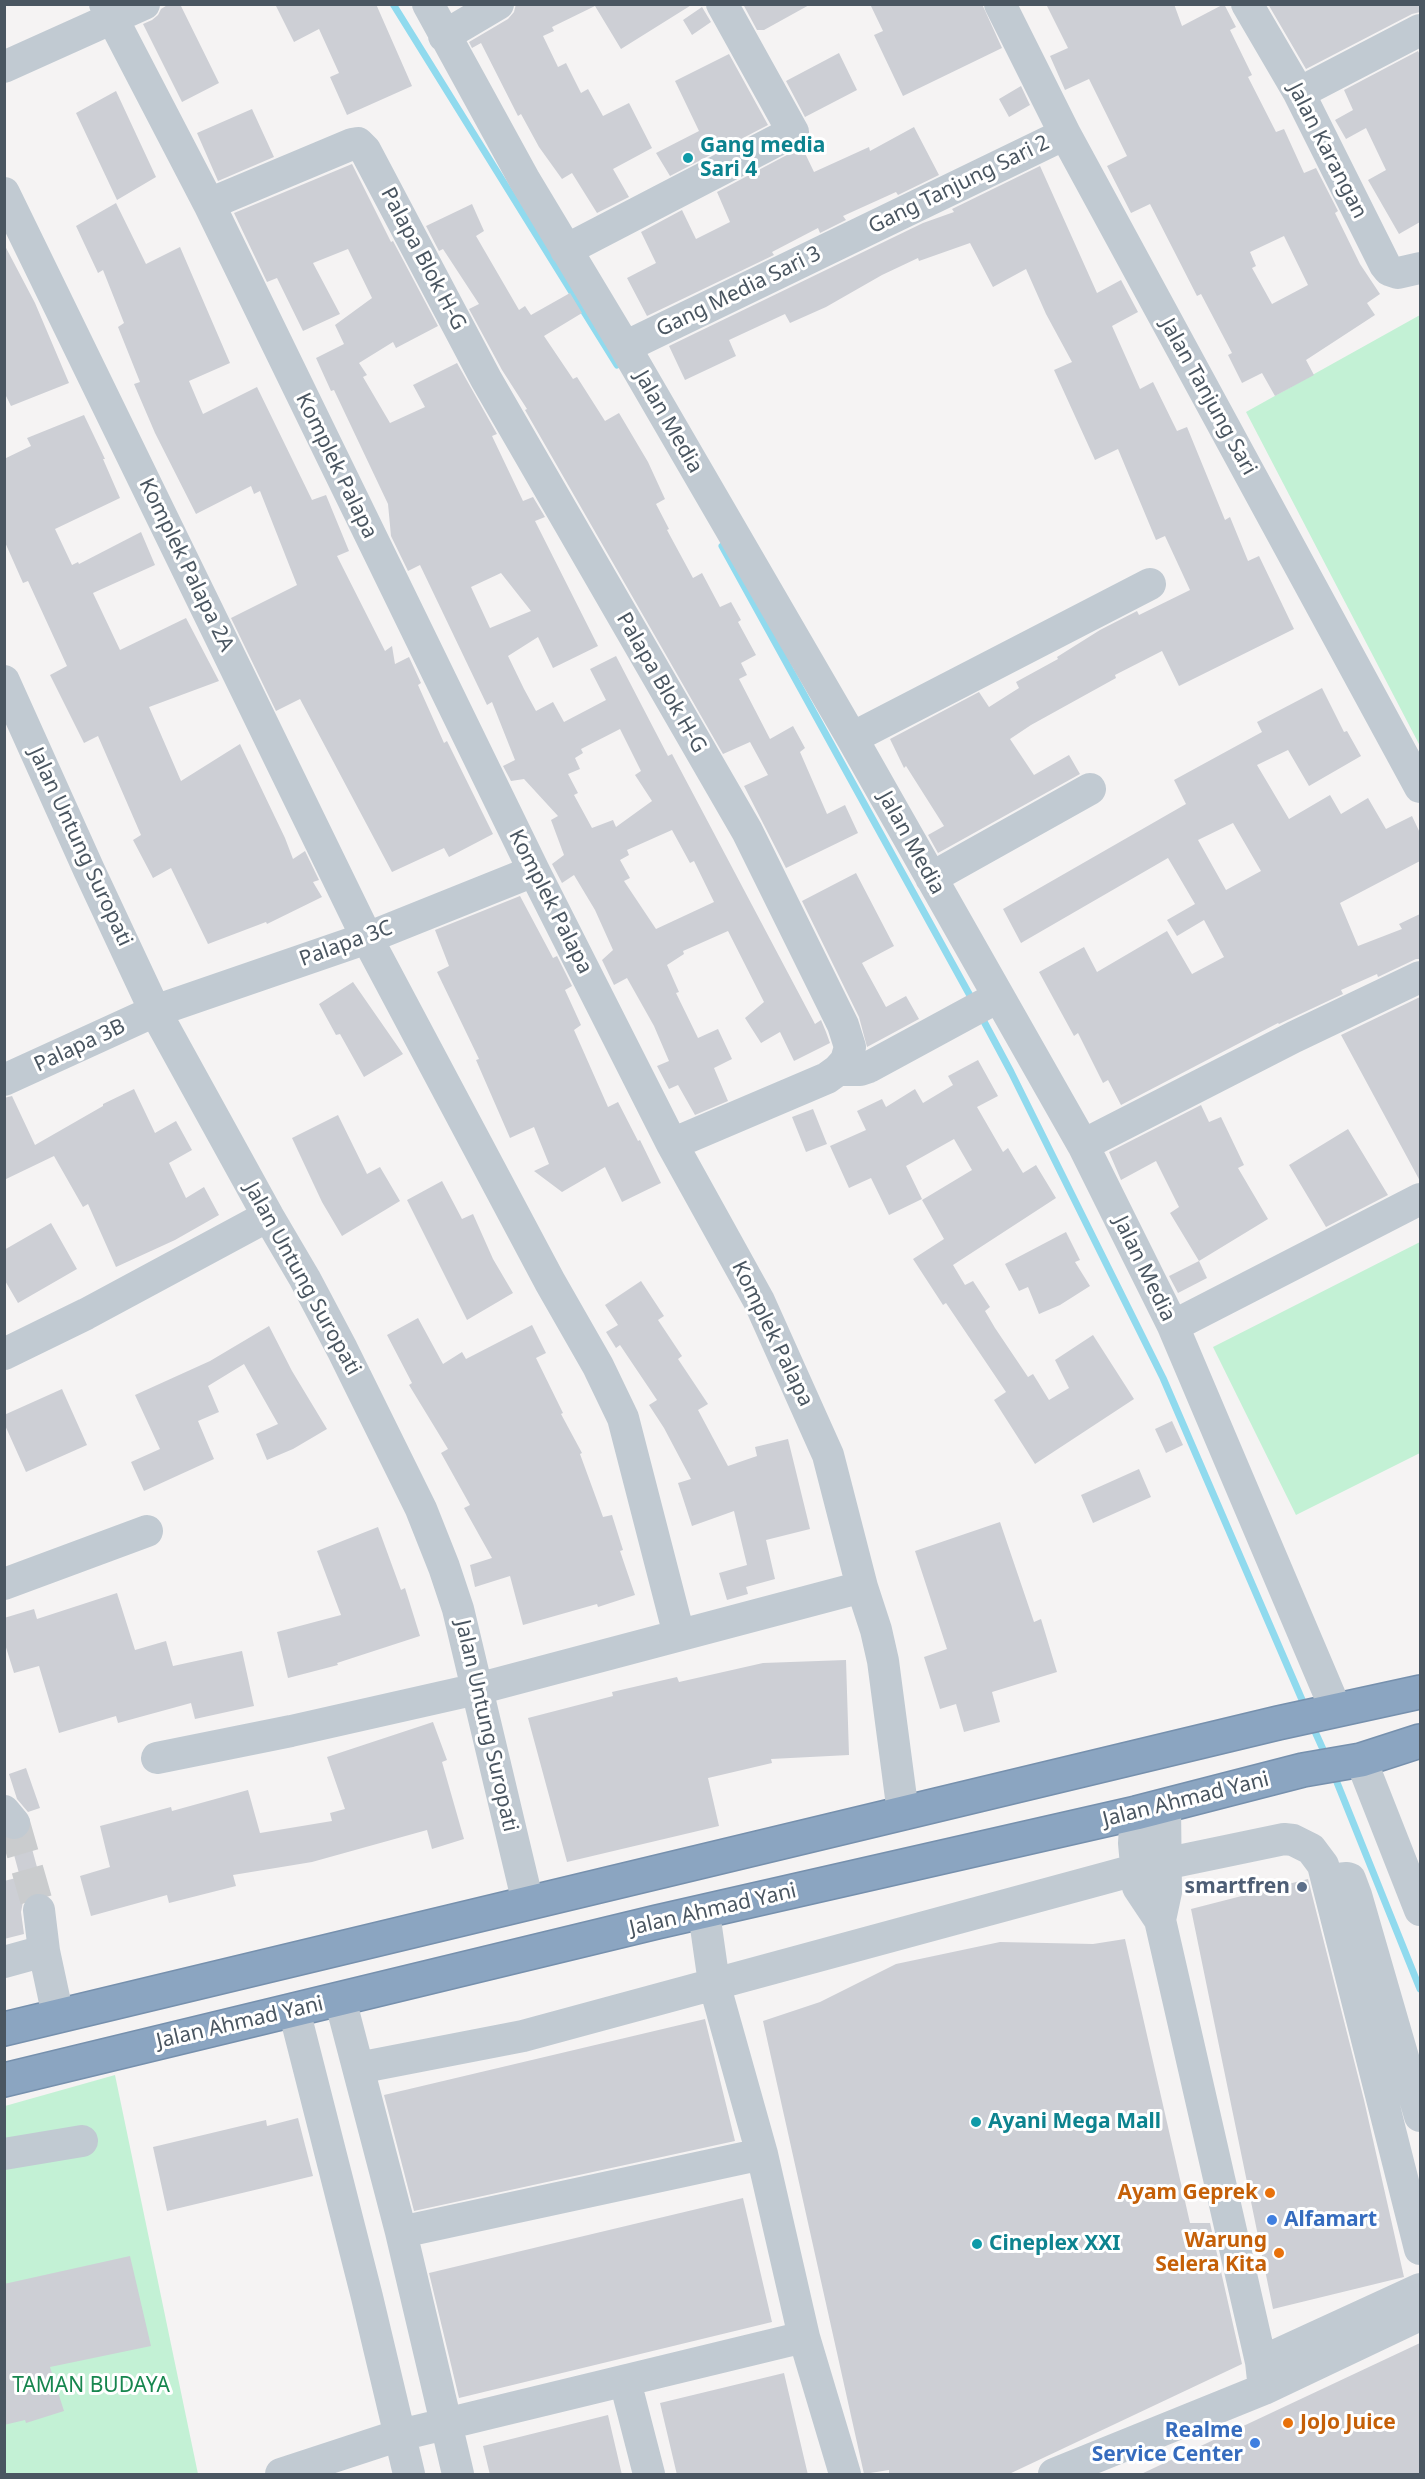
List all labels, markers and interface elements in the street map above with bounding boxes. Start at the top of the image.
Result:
street label: Jalan Karangan [1282,79,1372,223]
street label: Gang Tanjung Sari 2 [865,130,1053,240]
place label: Gang media Sari 4 [700,133,825,183]
marker: Gang media Sari 4 [681,151,695,165]
street label: Palapa Blok H-G [375,183,471,335]
street label: Gang Media Sari 3 [653,241,825,343]
street label: Jalan Tanjung Sari [1155,314,1261,480]
street label: Jalan Media [629,366,707,478]
street label: Komplek Palapa [290,389,382,543]
street label: Komplek Palapa 2A [133,474,239,656]
street label: Palapa Blok H-G [611,608,711,758]
street label: Jalan Untung Suropati [23,744,137,950]
street label: Jalan Media [872,787,950,899]
street label: Komplek Palapa [503,826,597,978]
street label: Palapa 3C [296,916,396,972]
street label: Palapa 3B [30,1014,130,1078]
street label: Jalan Untung Suropati [238,1178,366,1380]
street label: Jalan Media [1108,1212,1180,1326]
street label: Komplek Palapa [726,1257,818,1411]
street label: Jalan Untung Suropati [449,1618,523,1834]
street label: Jalan Ahmad Yani [1100,1767,1272,1833]
place label: smartfren [1185,1874,1290,1900]
street label: Jalan Ahmad Yani [627,1879,799,1941]
marker: smartfren [1295,1880,1309,1894]
street label: Jalan Ahmad Yani [154,1992,326,2054]
place label: Ayani Mega Mall [988,2109,1161,2135]
marker: Ayani Mega Mall [969,2115,983,2129]
place label: Ayam Geprek [1117,2180,1258,2206]
marker: Ayam Geprek [1263,2186,1277,2200]
place label: Alfamart [1284,2207,1377,2233]
marker: Alfamart [1265,2213,1279,2227]
place label: Warung Selera Kita [1155,2228,1267,2278]
place label: Cineplex XXI [989,2231,1121,2257]
marker: Cineplex XXI [970,2237,984,2251]
marker: Warung Selera Kita [1272,2246,1286,2260]
park label: TAMAN BUDAYA [12,2373,170,2399]
place label: JoJo Juice [1300,2410,1396,2436]
marker: JoJo Juice [1281,2416,1295,2430]
place label: Realme Service Center [1092,2418,1243,2468]
marker: Realme Service Center [1248,2436,1262,2450]

